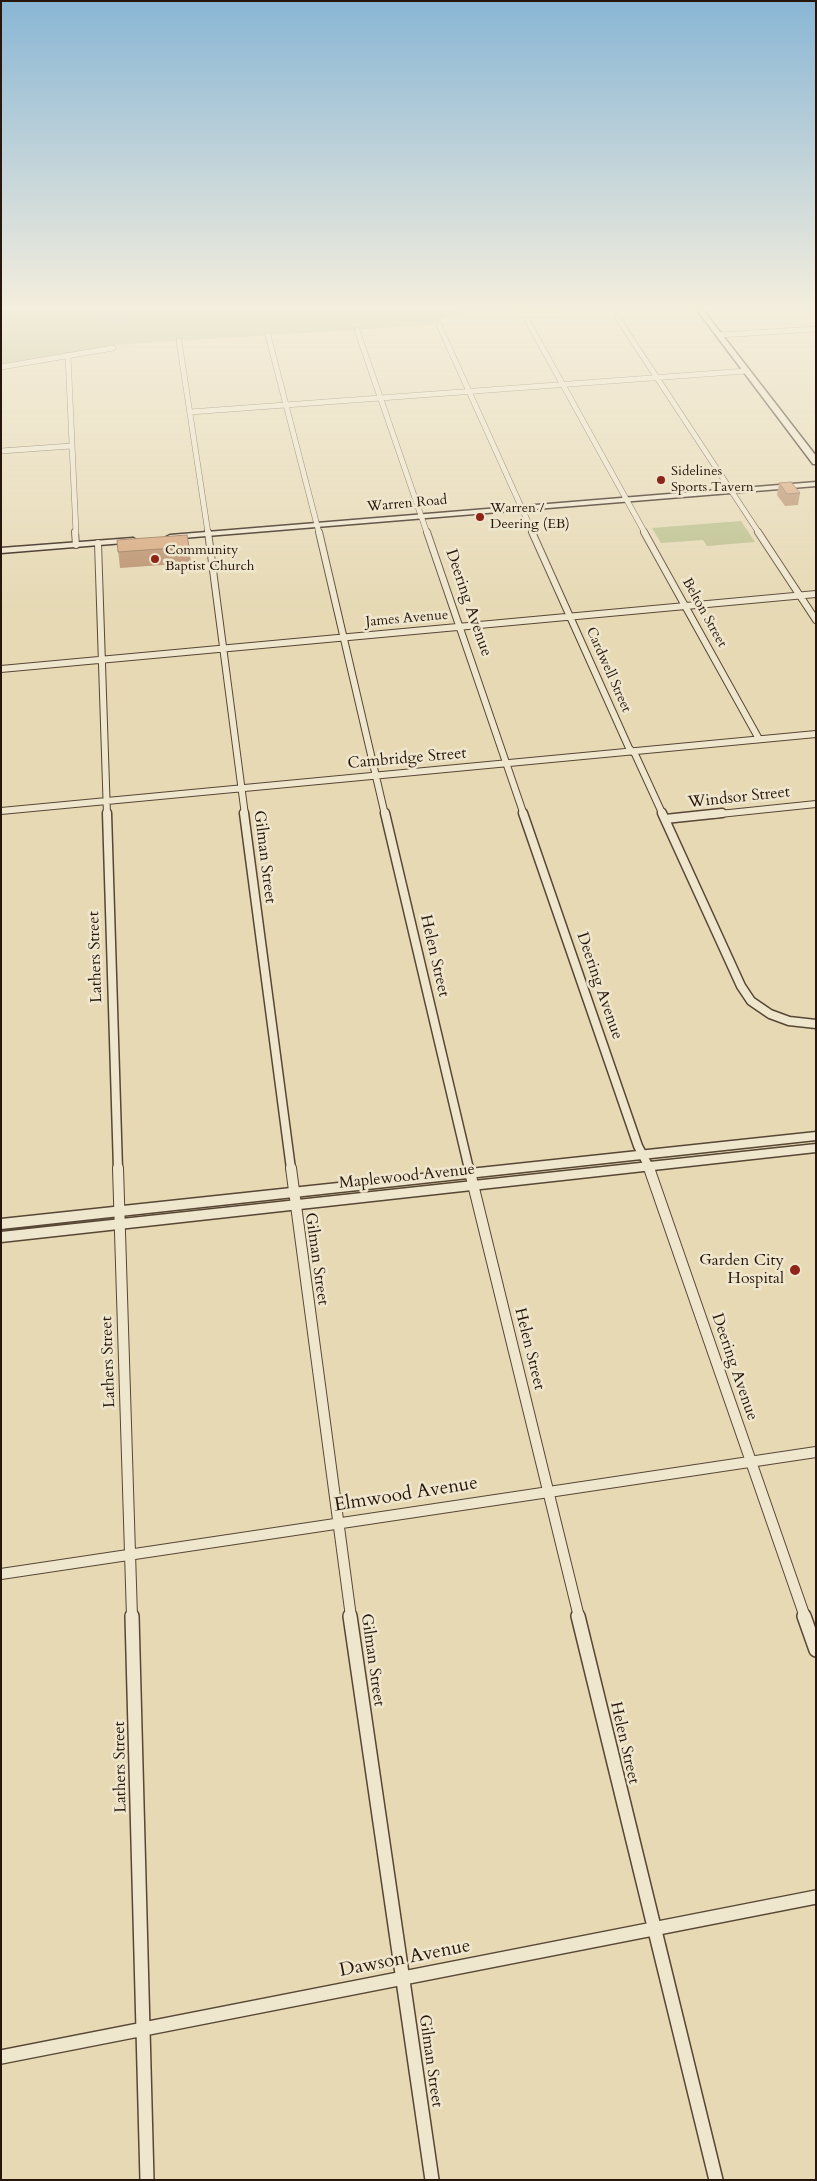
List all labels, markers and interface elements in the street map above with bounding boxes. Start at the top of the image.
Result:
place label: Sidelines Sports Tavern [671,464,754,497]
marker: Sidelines Sports Tavern [655,474,667,486]
street label: Warren Road [366,492,448,516]
place label: Warren / Deering (EB) [490,501,570,534]
marker: Warren / Deering (EB) [474,511,486,523]
place label: Community Baptist Church [165,543,254,576]
street label: Deering Avenue [441,547,495,659]
marker: Community Baptist Church [149,553,161,565]
street label: Belton Street [678,575,730,651]
street label: James Avenue [365,607,449,631]
street label: Cardwell Street [582,625,634,715]
street label: Cambridge Street [347,744,467,774]
street label: Windsor Street [687,783,791,813]
street label: Gilman Street [249,809,279,905]
street label: Lathers Street [85,911,107,1003]
street label: Helen Street [415,913,453,999]
street label: Deering Avenue [572,930,626,1042]
street label: Maplewood Avenue [338,1160,476,1194]
street label: Gilman Street [300,1211,332,1307]
place label: Garden City Hospital [699,1251,784,1289]
marker: Garden City Hospital [788,1263,802,1277]
street label: Helen Street [510,1306,548,1392]
street label: Deering Avenue [707,1311,761,1423]
street label: Lathers Street [98,1316,120,1408]
street label: Elmwood Avenue [332,1472,480,1518]
street label: Gilman Street [356,1612,388,1708]
street label: Helen Street [605,1700,643,1786]
street label: Lathers Street [111,1721,131,1813]
street label: Dawson Avenue [338,1935,472,1983]
street label: Gilman Street [414,2013,446,2109]

